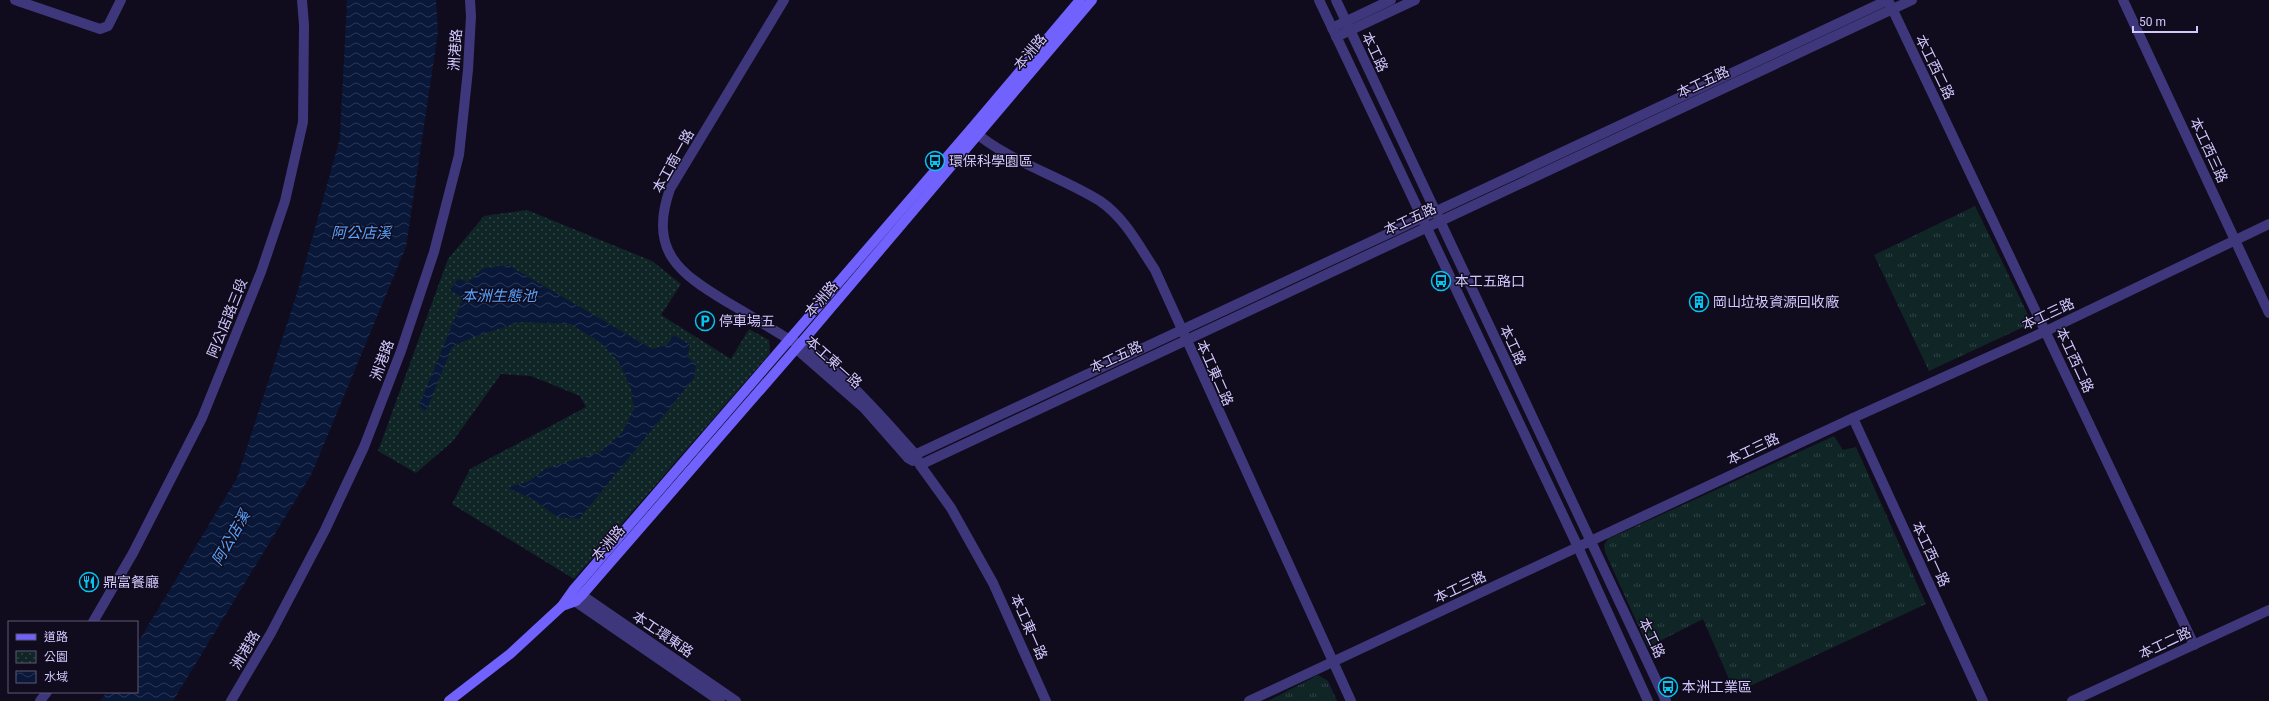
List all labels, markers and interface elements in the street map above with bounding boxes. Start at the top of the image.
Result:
scale bar [2133,8,2197,34]
text: 50 m [2139,15,2166,29]
street label: 洲港路 [446,28,464,72]
street label: 本工路 [1359,30,1391,74]
street label: 本洲路 [1010,31,1050,73]
street label: 本工西二路 [1912,32,1958,102]
street label: 本工五路 [1674,63,1732,101]
street label: 本工西三路 [2187,115,2231,185]
street label: 本工南一路 [649,127,697,195]
bus stop icon: 環保科學園區 [924,150,946,172]
place label: 環保科學園區 [949,153,1033,169]
street label: 本工五路 [1381,200,1439,238]
water label: 阿公店溪 [331,224,393,242]
bus stop icon: 本工五路口 [1430,270,1452,292]
place label: 本工五路口 [1455,273,1525,289]
street label: 阿公店路三段 [204,276,250,360]
street label: 本洲路 [801,278,841,320]
water label: 本洲生態池 [461,287,538,305]
building icon: 岡山垃圾資源回收廠 [1688,291,1710,313]
place label: 岡山垃圾資源回收廠 [1713,294,1839,310]
street label: 本工三路 [2019,295,2077,333]
parking icon: 停車場五 [694,310,716,332]
place label: 停車場五 [719,313,775,329]
street label: 本工路 [1497,323,1529,367]
street label: 本工西二路 [2053,325,2097,395]
street label: 本工東一路 [803,333,865,391]
street label: 洲港路 [367,338,397,382]
street label: 本工五路 [1087,338,1145,376]
street label: 本工東二路 [1193,338,1237,408]
street label: 本工三路 [1724,430,1782,468]
water label: 阿公店溪 [208,506,255,568]
street label: 本工西一路 [1909,519,1953,589]
street label: 本洲路 [588,522,628,564]
street label: 本工三路 [1431,568,1489,606]
restaurant icon: 鼎富餐廳 [78,571,100,593]
place label: 鼎富餐廳 [103,574,159,590]
street label: 本工東一路 [1007,592,1051,662]
street label: 本工環東路 [630,608,696,660]
street label: 本工路 [1636,616,1668,660]
legend [8,621,138,693]
street label: 本工二路 [2136,624,2194,662]
street label: 洲港路 [227,628,263,672]
text: 道路 [44,630,68,644]
text: 公園 [44,650,68,664]
text: 水域 [44,670,68,684]
bus stop icon: 本洲工業區 [1657,676,1679,698]
place label: 本洲工業區 [1682,679,1752,695]

